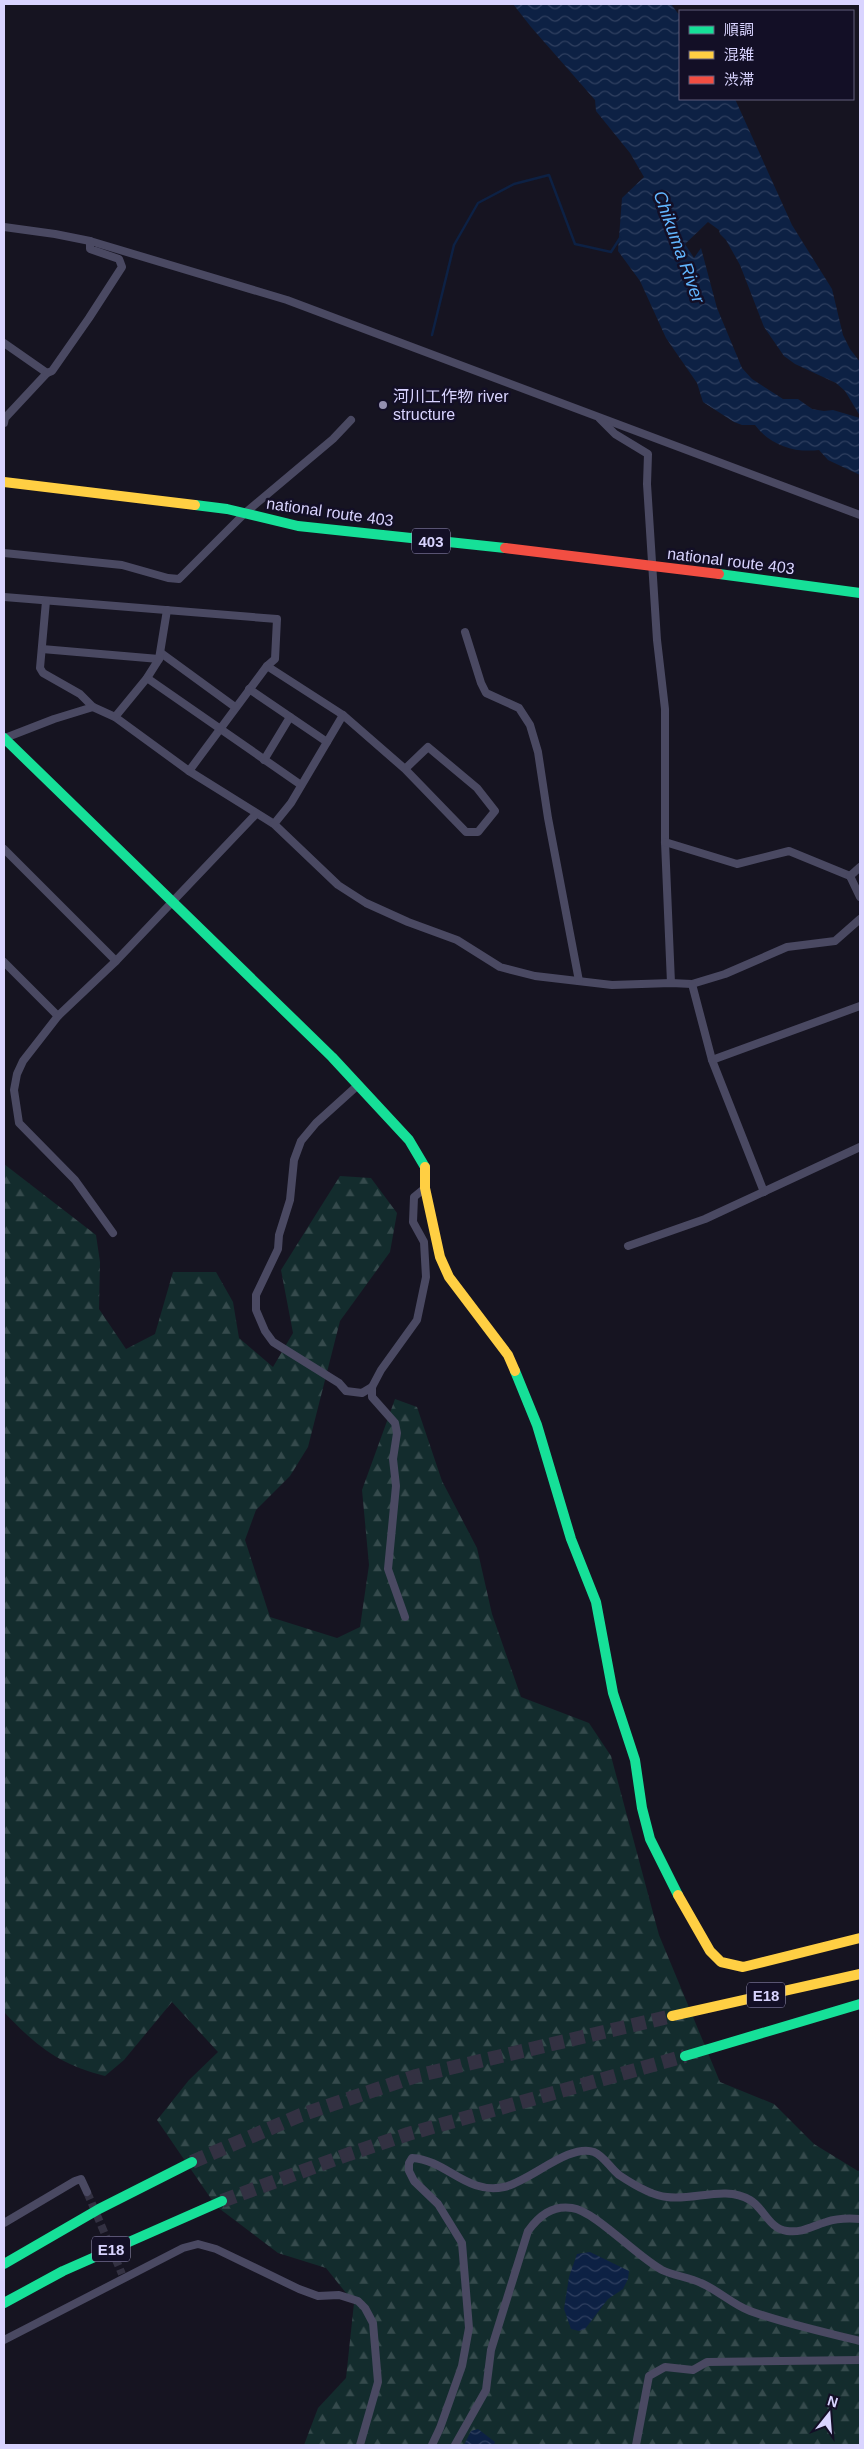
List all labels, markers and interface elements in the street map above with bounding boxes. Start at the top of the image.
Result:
legend [679,10,854,100]
text: 順調 [724,21,754,38]
text: 混雑 [724,46,754,63]
text: 渋滞 [724,71,754,88]
water label: Chikuma River [649,188,709,307]
place label: 河川工作物 river structure [393,388,509,423]
marker: 河川工作物 river structure [377,399,389,411]
street label: national route 403 [265,495,395,529]
road number: 403 [412,528,450,554]
street label: national route 403 [666,545,796,577]
road number: E18 [747,1982,785,2008]
road number: E18 [92,2236,130,2262]
north arrow [804,2389,854,2439]
text: N [826,2392,840,2411]

